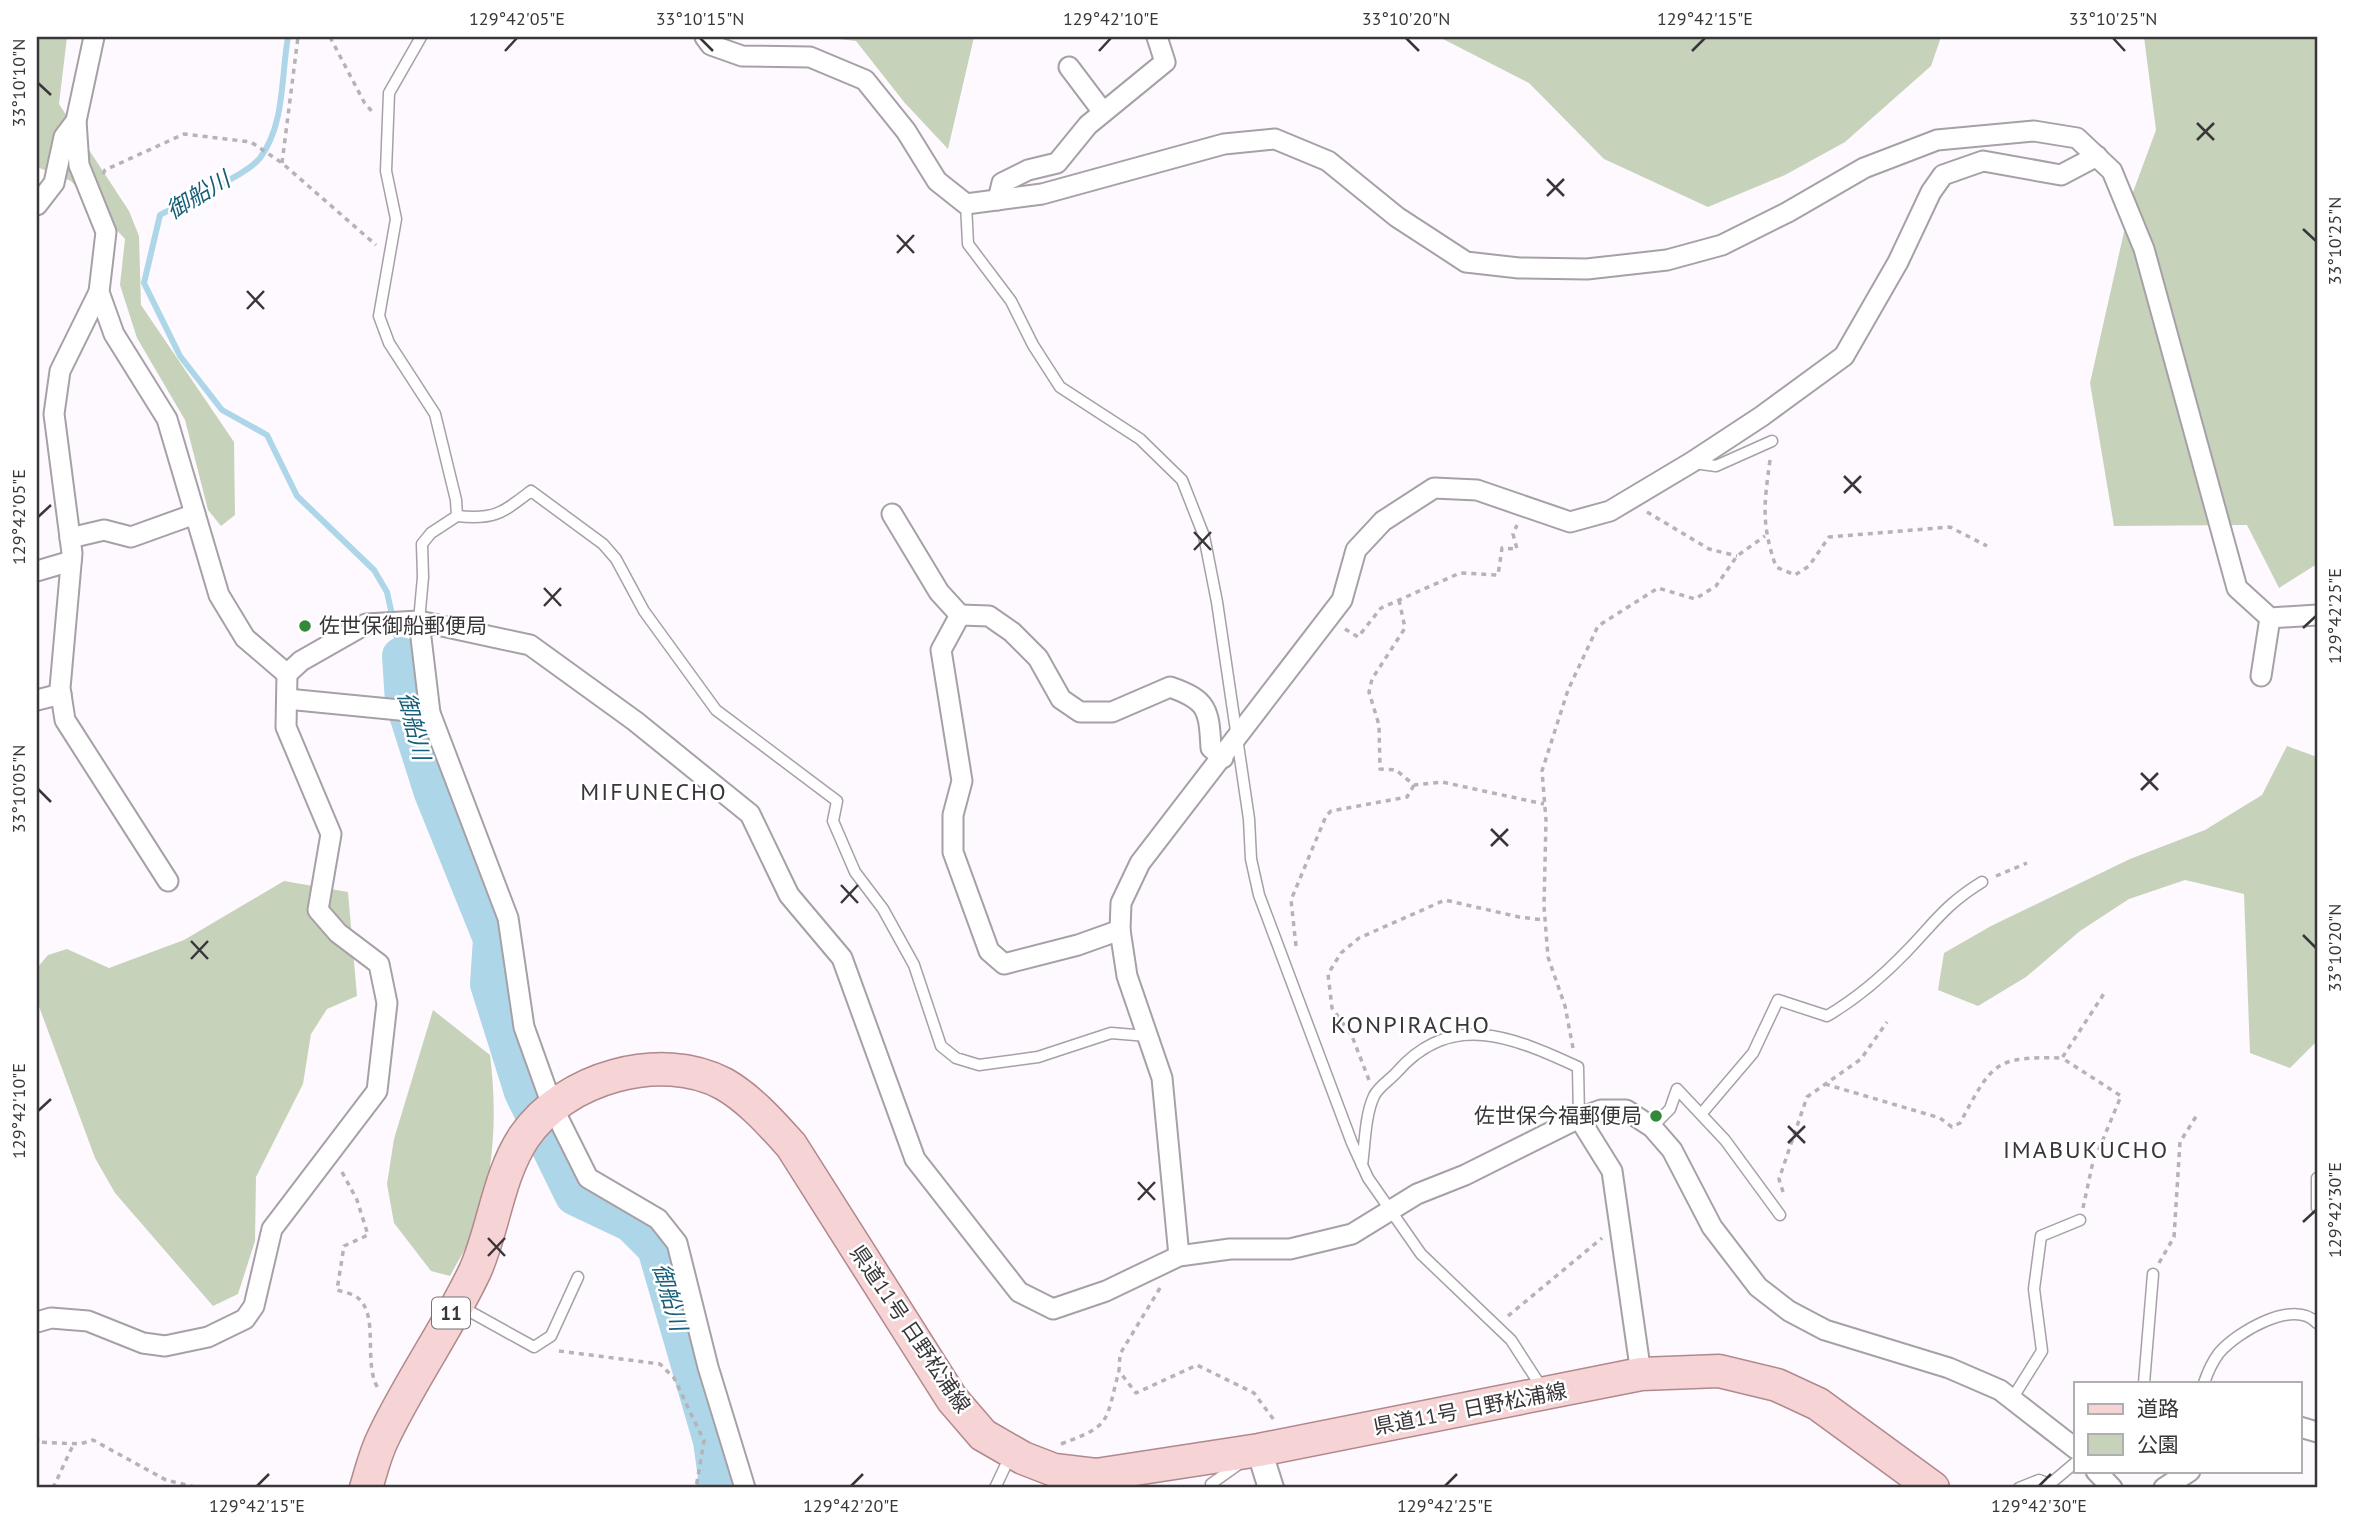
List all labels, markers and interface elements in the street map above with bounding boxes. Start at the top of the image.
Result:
text: 129°42'05"E [469,7,565,30]
text: 33°10'15"N [656,7,744,30]
text: 129°42'10"E [1063,7,1159,30]
text: 33°10'20"N [1362,7,1450,30]
text: 129°42'15"E [1657,7,1753,30]
text: 33°10'25"N [2069,7,2157,30]
text: 33°10'10"N [7,39,30,127]
water label: 御船川 [161,163,237,225]
text: 33°10'25"N [2323,197,2346,285]
text: 129°42'05"E [7,469,30,565]
text: 129°42'25"E [2323,568,2346,664]
place label: 佐世保御船郵便局 [319,612,487,639]
marker: 佐世保御船郵便局 [297,618,313,634]
water label: 御船川 [392,689,438,766]
text: 33°10'05"N [7,745,30,833]
district label: MIFUNECHO [580,776,728,807]
text: 33°10'20"N [2323,904,2346,992]
district label: KONPIRACHO [1331,1009,1491,1040]
text: 129°42'10"E [7,1063,30,1159]
place label: 佐世保今福郵便局 [1474,1102,1642,1129]
marker: 佐世保今福郵便局 [1648,1108,1664,1124]
district label: IMABUKUCHO [2003,1134,2169,1165]
text: 129°42'30"E [2323,1162,2346,1258]
street label: 県道11号 日野松浦線 [844,1240,977,1418]
water label: 御船川 [647,1260,695,1337]
road number: 11 [432,1298,470,1329]
street label: 県道11号 日野松浦線 [1371,1377,1569,1441]
legend [2074,1382,2302,1472]
text: 道路 [2137,1395,2179,1422]
text: 公園 [2137,1431,2179,1458]
text: 129°42'15"E [209,1494,305,1517]
text: 129°42'20"E [803,1494,899,1517]
text: 129°42'25"E [1397,1494,1493,1517]
text: 129°42'30"E [1991,1494,2087,1517]

